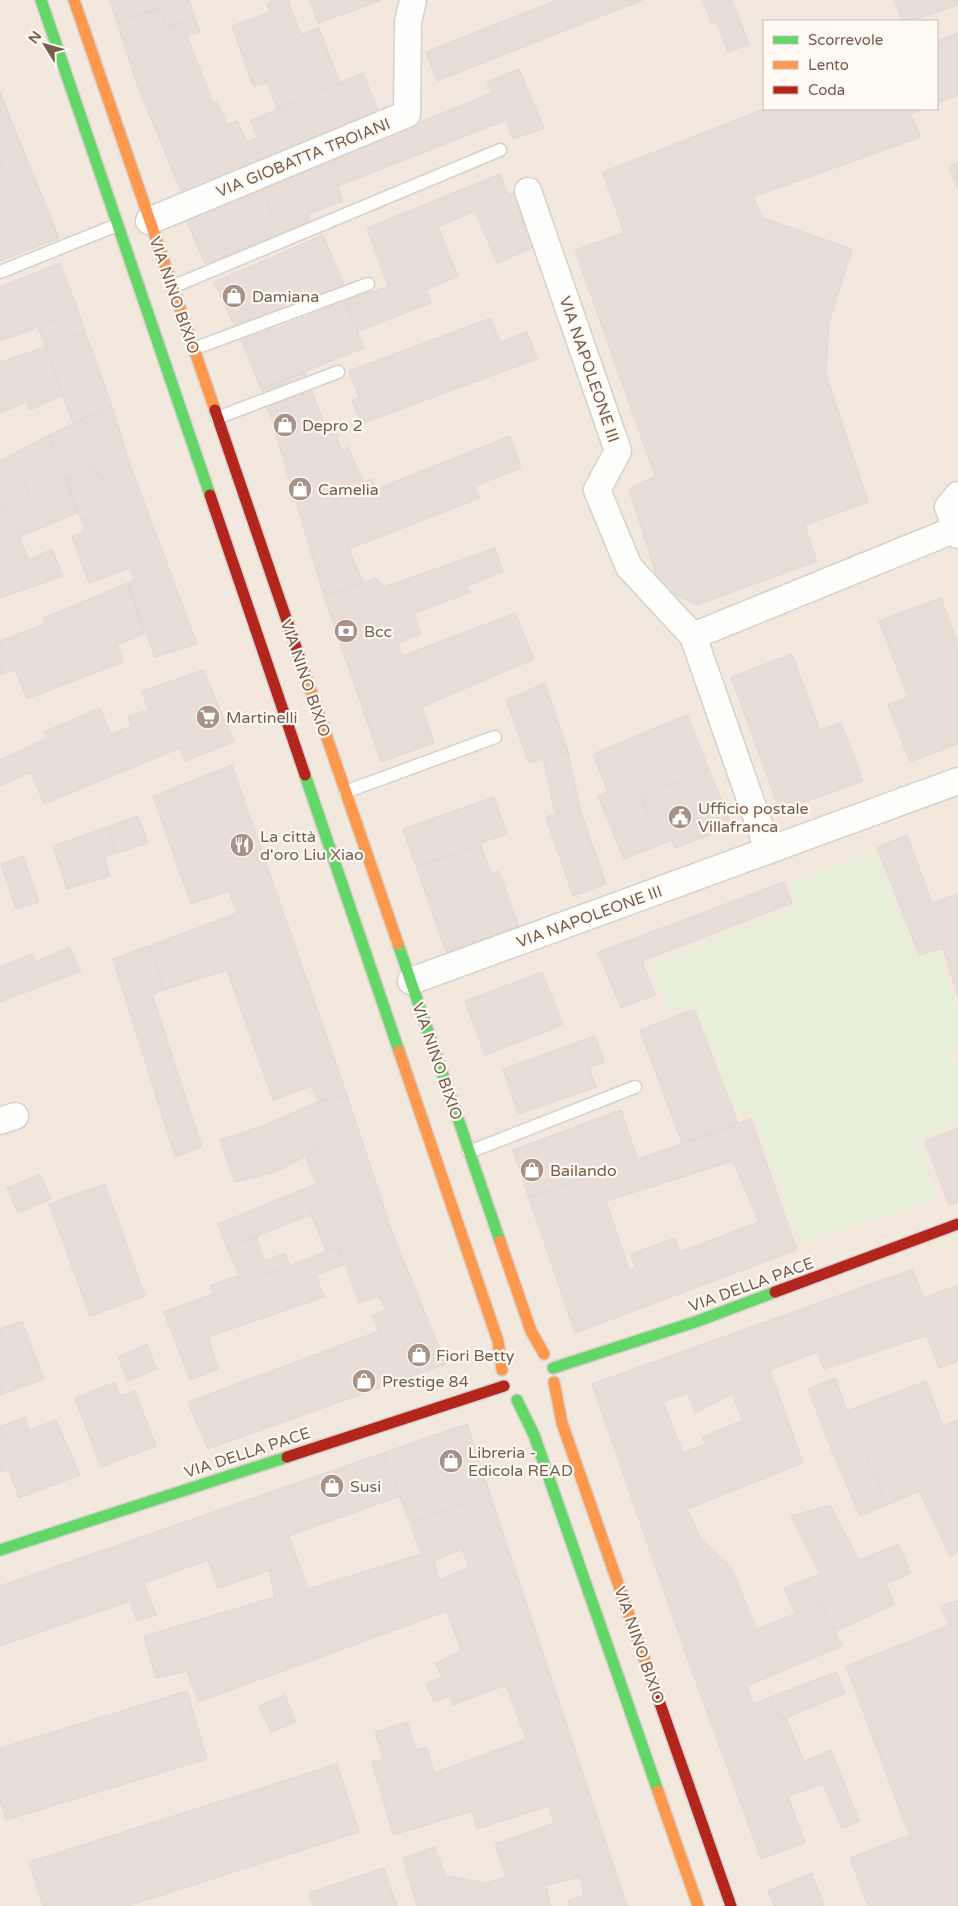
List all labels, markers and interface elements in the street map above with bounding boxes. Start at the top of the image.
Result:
north arrow [20,20,70,70]
legend [763,20,938,110]
text: N [25,28,45,47]
text: Scorrevole [808,31,883,49]
text: Lento [808,56,849,74]
text: Coda [808,81,845,99]
street label: VIA GIOBATTA TROIANI [213,114,393,202]
street label: VIA NINO BIXIO [145,234,204,357]
shop icon: Damiana [221,283,247,309]
place label: Damiana [252,287,319,307]
street label: VIA NAPOLEONE III [555,294,623,445]
shop icon: Depro 2 [272,412,298,438]
place label: Depro 2 [302,416,363,436]
shop icon: Camelia [287,476,313,502]
place label: Camelia [318,480,379,500]
street label: VIA NINO BIXIO [276,617,335,740]
bank icon: Bcc [333,618,359,644]
place label: Bcc [364,622,392,642]
supermarket icon: Martinelli [195,704,221,730]
place label: Martinelli [226,708,297,728]
place label: Ufficio postale Villafranca [698,799,808,837]
public building icon: Ufficio postale Villafranca [667,804,693,830]
place label: La città d'oro Liu Xiao [260,827,364,865]
restaurant icon: La città d'oro Liu Xiao [229,832,255,858]
street label: VIA NAPOLEONE III [514,881,665,953]
street label: VIA NINO BIXIO [408,1000,467,1123]
shop icon: Bailando [519,1157,545,1183]
place label: Bailando [550,1161,617,1181]
street label: VIA DELLA PACE [686,1253,816,1317]
shop icon: Fiori Betty [406,1342,432,1368]
place label: Fiori Betty [436,1346,515,1366]
shop icon: Prestige 84 [351,1368,377,1394]
place label: Prestige 84 [382,1372,469,1392]
street label: VIA DELLA PACE [182,1423,313,1483]
place label: Libreria - Edicola READ [468,1443,573,1481]
shop icon: Libreria - Edicola READ [438,1448,464,1474]
shop icon: Susi [319,1473,345,1499]
place label: Susi [350,1477,381,1497]
street label: VIA NINO BIXIO [610,1584,669,1707]

